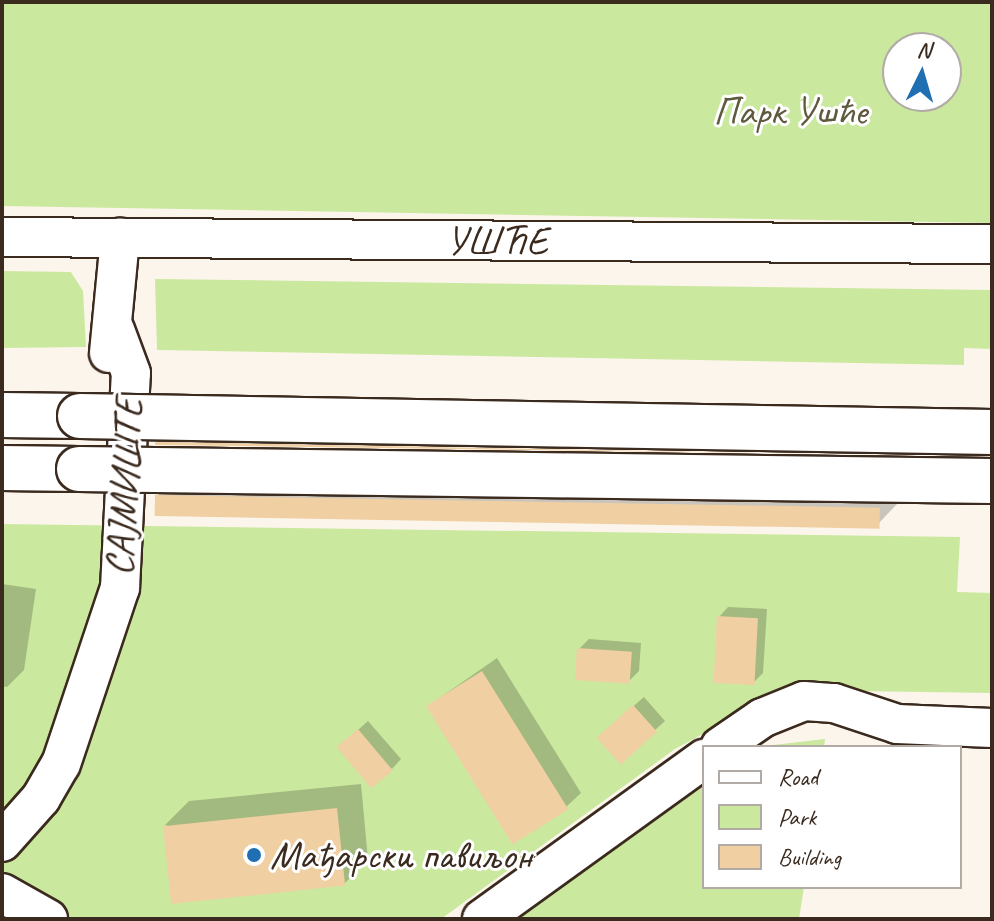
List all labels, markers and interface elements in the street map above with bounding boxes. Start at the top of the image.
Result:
north arrow [882,32,962,112]
text: N [916,36,932,65]
park label: Парк Ушће [713,87,867,135]
street label: УШЋЕ [446,217,548,265]
street label: САЈМИШТЕ [95,397,153,577]
legend [702,745,962,889]
text: Road [778,762,818,792]
text: Park [778,802,816,832]
place label: Мађарски павиљон [270,831,536,879]
text: Building [778,842,841,872]
marker: Мађарски павиљон [245,846,263,864]

